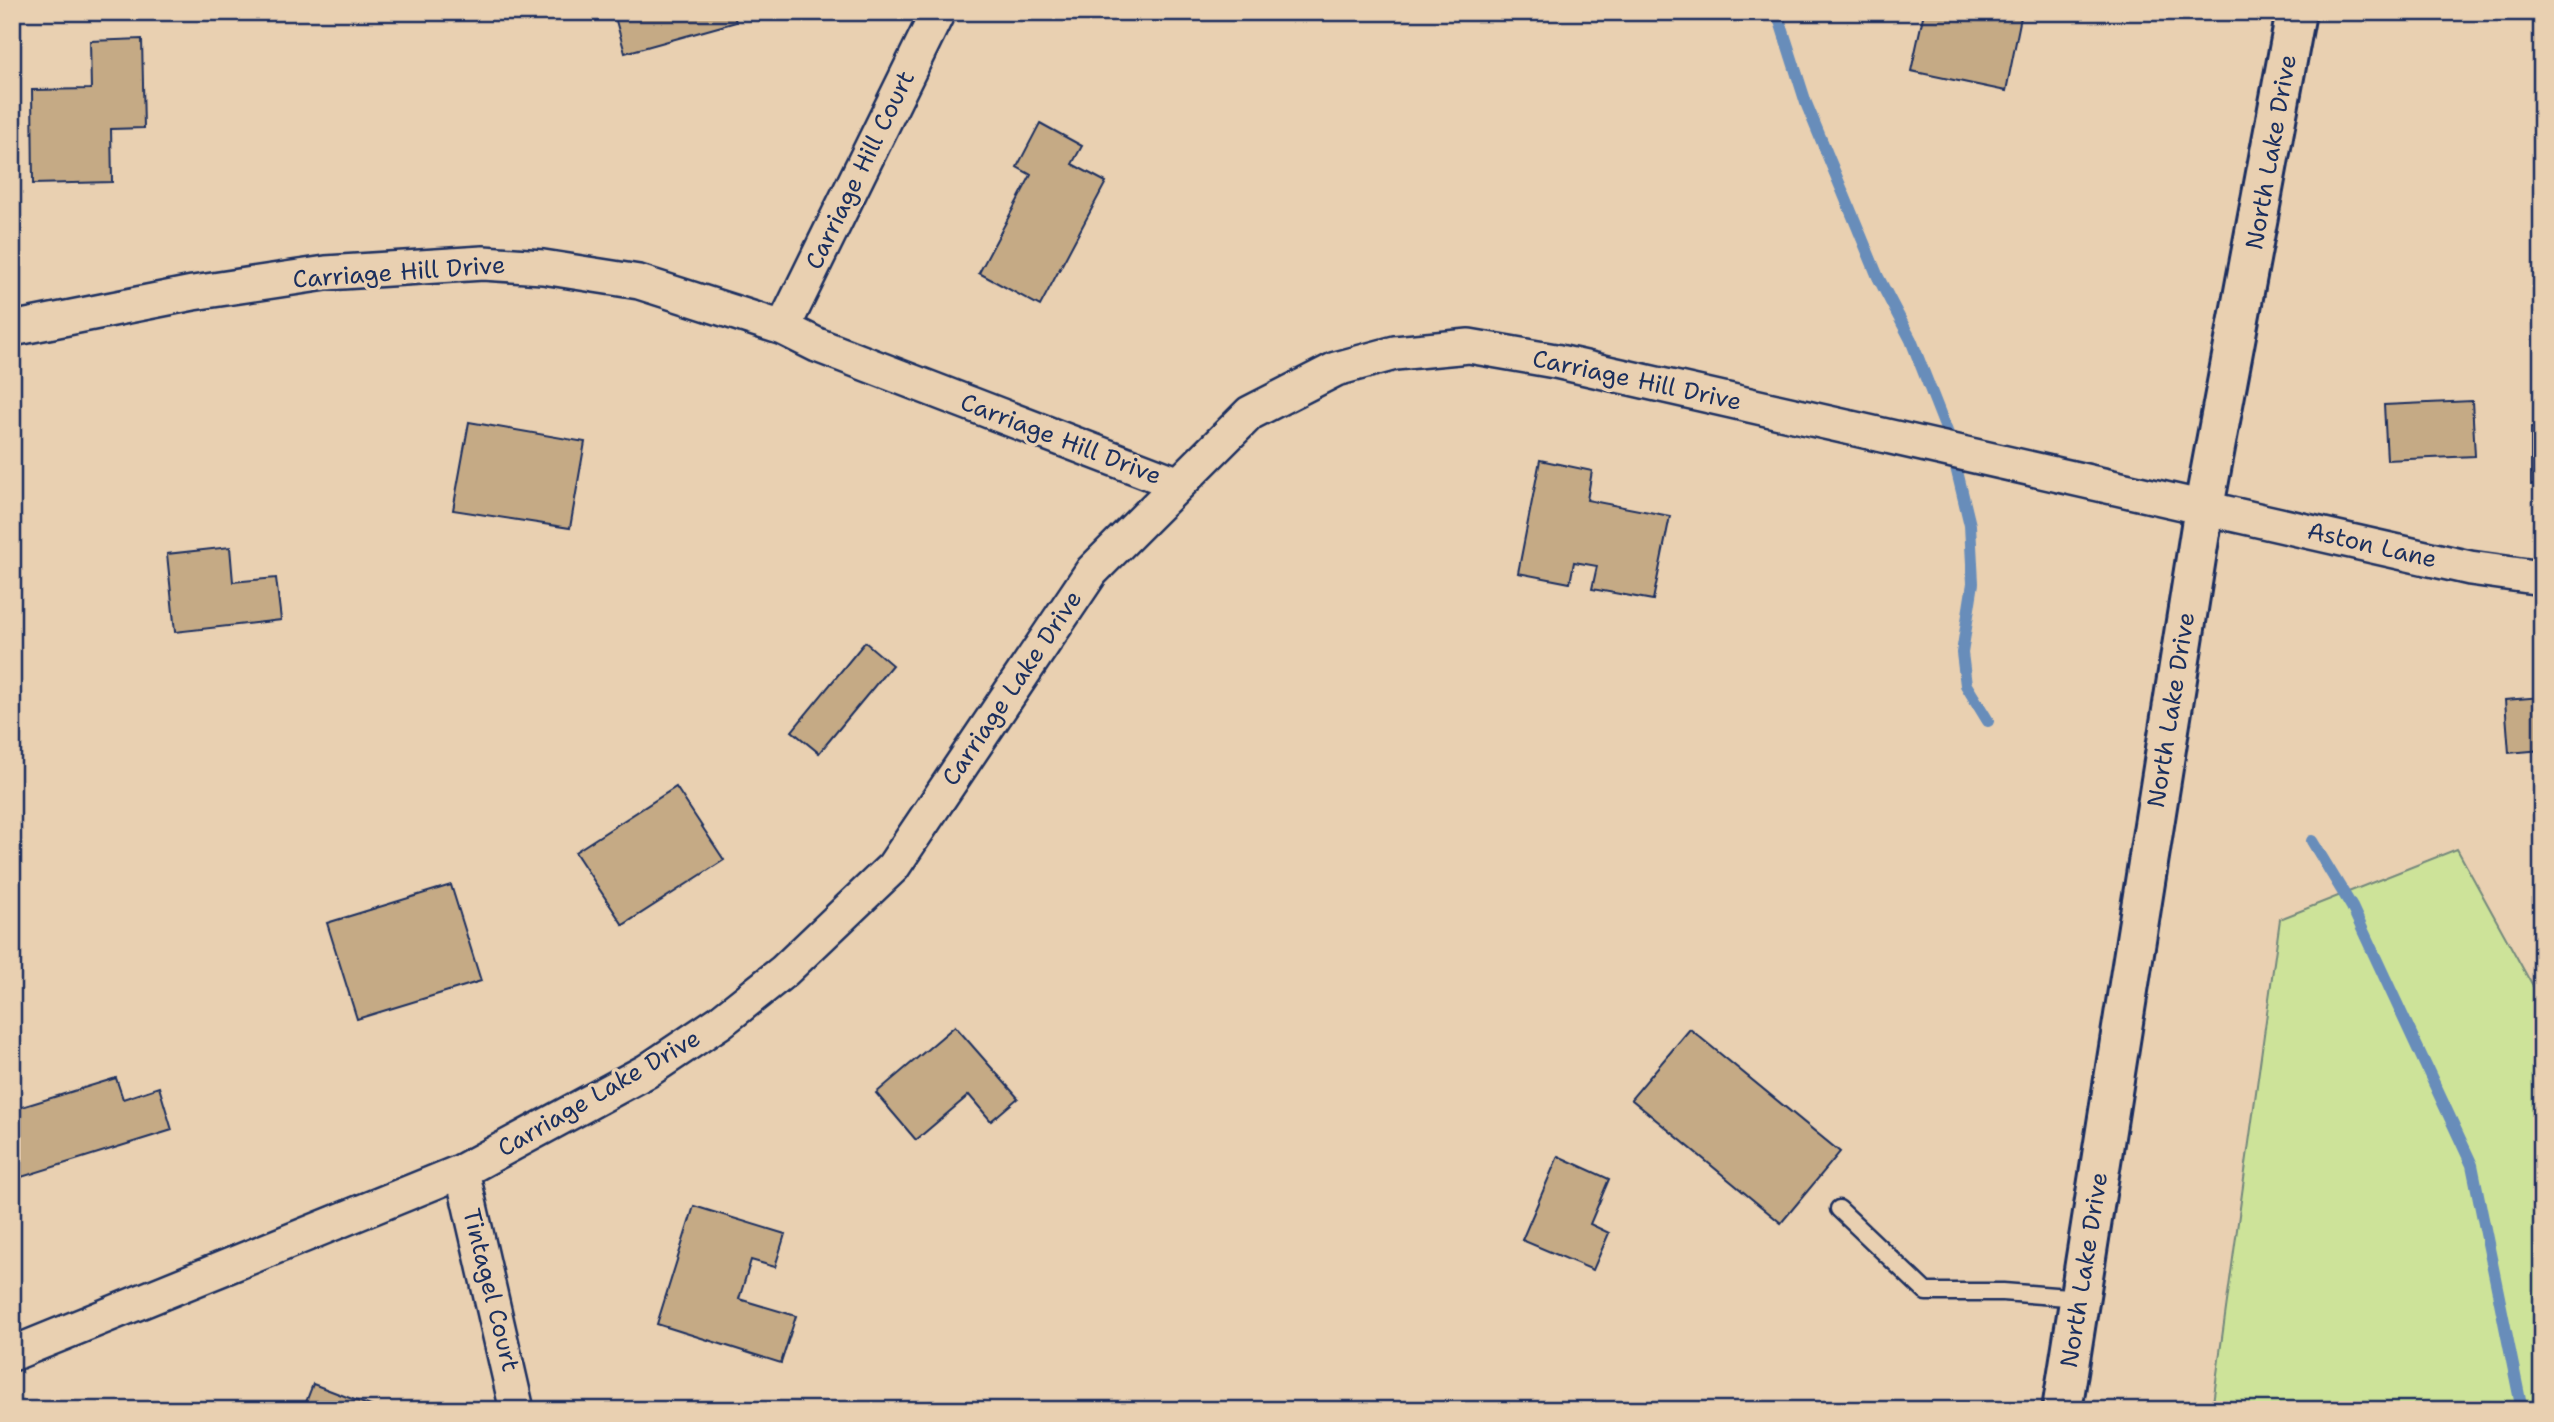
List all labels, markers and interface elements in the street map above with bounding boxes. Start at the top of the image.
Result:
street label: North Lake Drive [2238,52,2304,252]
street label: Carriage Hill Court [798,65,922,275]
street label: Carriage Hill Drive [292,249,506,295]
street label: Carriage Hill Drive [1530,342,1744,418]
street label: Carriage Hill Drive [956,386,1166,492]
street label: Aston Lane [2304,515,2440,575]
street label: Carriage Lake Drive [935,584,1089,792]
street label: North Lake Drive [2140,610,2202,810]
street label: Carriage Lake Drive [492,1022,706,1164]
street label: North Lake Drive [2053,1170,2115,1370]
street label: Tintagel Court [455,1205,527,1375]

